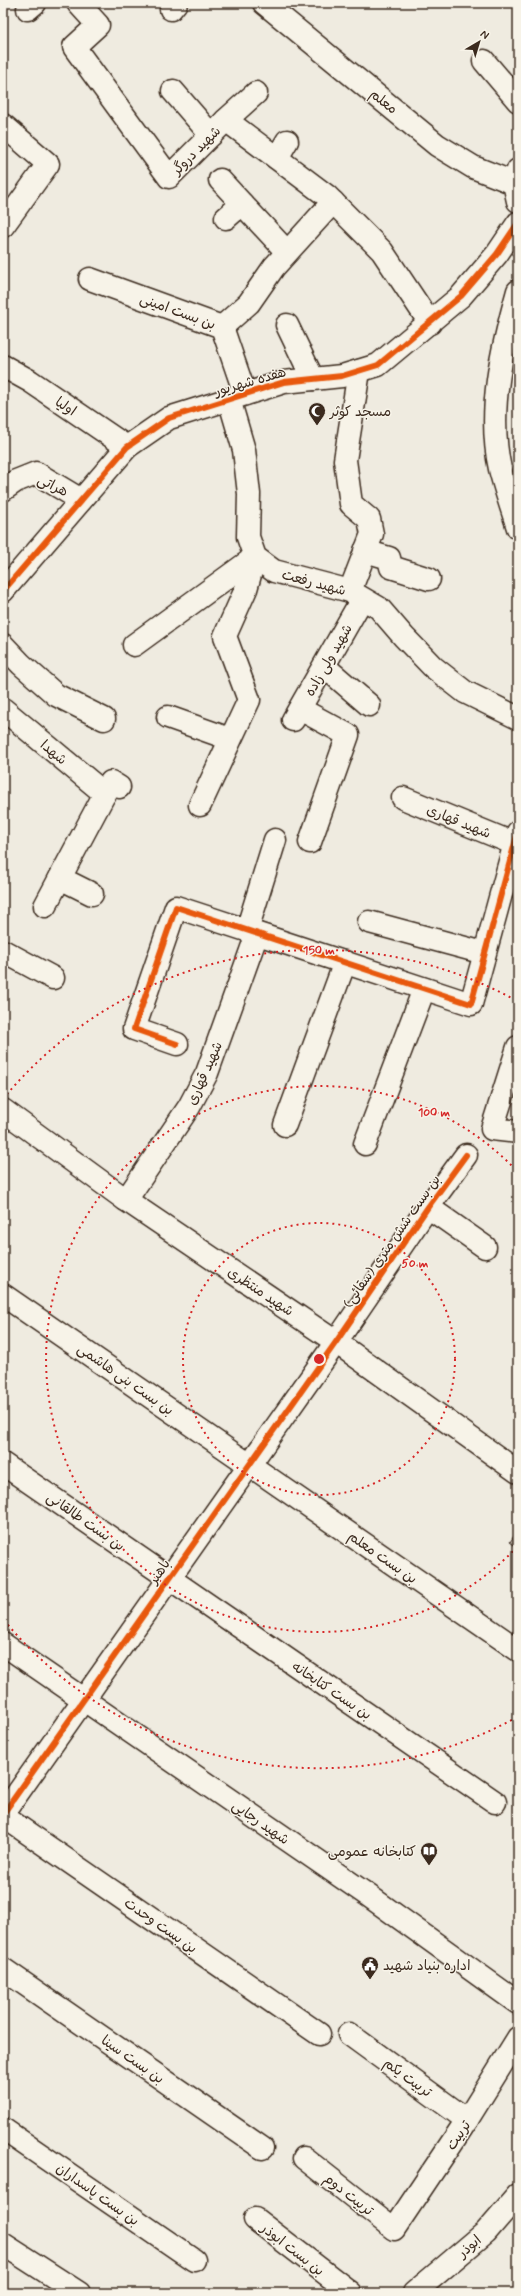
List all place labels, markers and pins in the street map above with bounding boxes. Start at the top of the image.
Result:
mosque icon: مسجد کوثر [307,401,327,426]
place label: مسجد کوثر [329,403,391,421]
centre of rings [312,1352,326,1366]
library icon: کتابخانه عمومی [419,1841,439,1866]
place label: کتابخانه عمومی [328,1843,416,1861]
public building icon: اداره بنیاد شهید [360,1955,380,1980]
place label: اداره بنیاد شهید [383,1957,470,1975]

